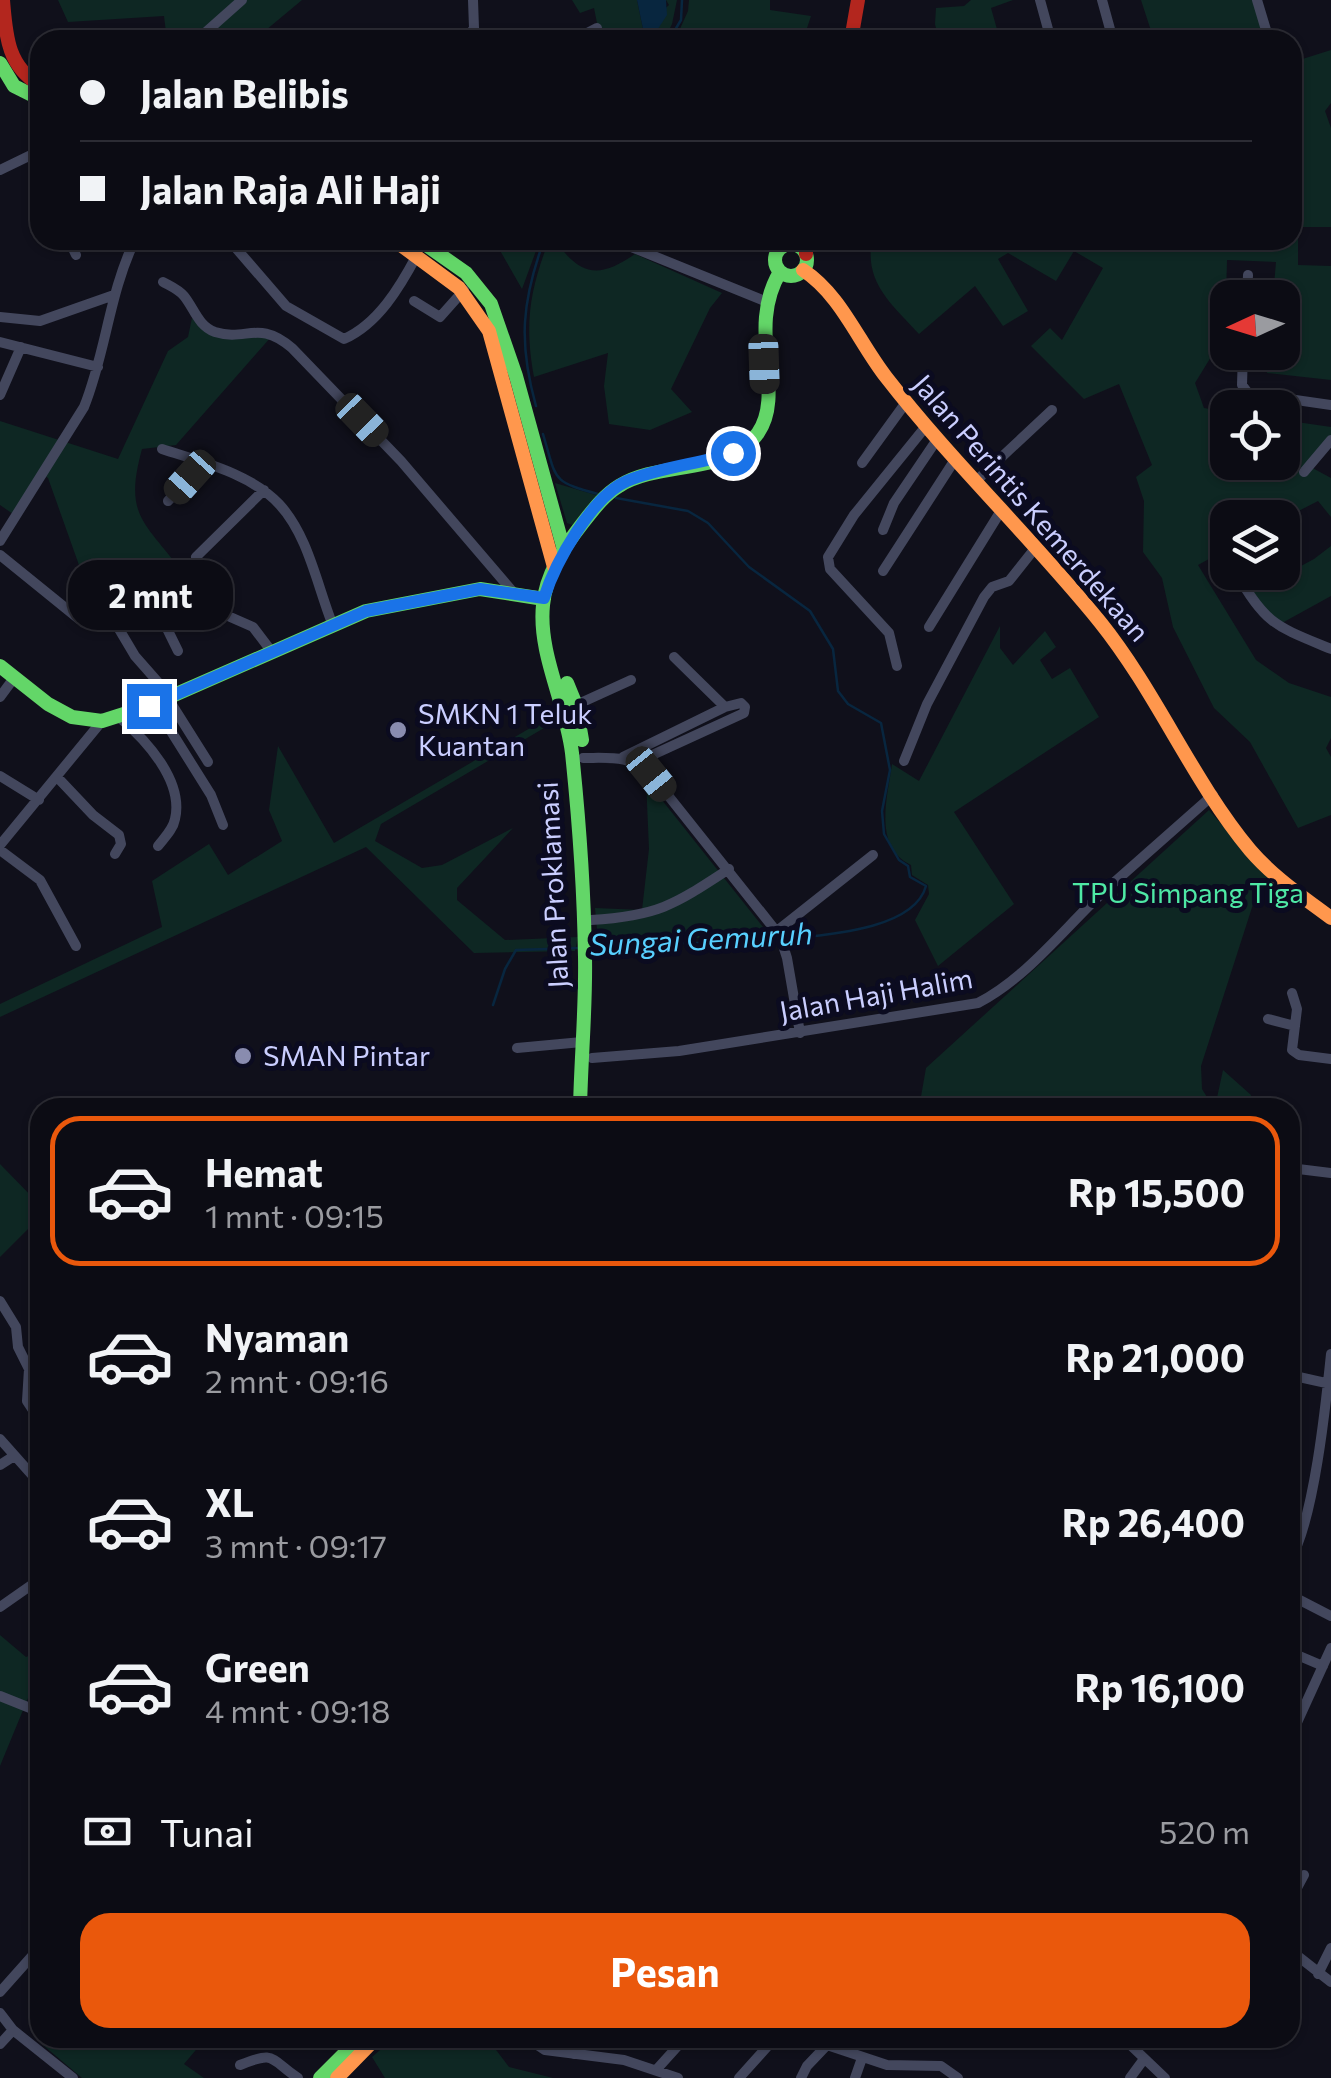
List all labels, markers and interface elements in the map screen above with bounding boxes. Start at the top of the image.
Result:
text: Jalan Belibis [140,69,349,116]
text: Jalan Raja Ali Haji [140,165,441,212]
north arrow [1210,280,1300,370]
map controls [1210,280,1300,590]
car [748,333,780,395]
street label: Jalan Perintis Kemerdekaan [906,367,1157,648]
car [330,388,394,452]
button: locate [1210,390,1300,480]
route start [711,431,756,476]
car [159,445,221,509]
button: layers [1210,500,1300,590]
callout: 2 mnt [66,561,232,631]
text: 2 mnt [108,575,193,615]
route end [127,684,172,729]
place label: SMKN 1 Teluk Kuantan [418,696,592,762]
marker: SMKN 1 Teluk Kuantan [387,719,409,741]
car [620,741,682,807]
street label: Jalan Proklamasi [530,781,574,989]
park label: TPU Simpang Tiga [1072,875,1304,909]
water label: Sungai Gemuruh [588,913,813,962]
street label: Jalan Haji Halim [777,960,975,1028]
place label: SMAN Pintar [263,1038,430,1072]
marker: SMAN Pintar [232,1045,254,1067]
icon: car [85,1146,175,1236]
text: Hemat [205,1148,323,1195]
text: Rp 15,500 [1068,1168,1245,1215]
text: 1 mnt · 09:15 [205,1195,384,1235]
icon: car [85,1311,175,1401]
text: Nyaman [205,1313,349,1360]
text: Rp 21,000 [1065,1333,1245,1380]
text: 2 mnt · 09:16 [205,1360,389,1400]
icon: car [85,1476,175,1566]
text: XL [205,1478,254,1525]
text: Rp 26,400 [1062,1498,1245,1545]
text: 3 mnt · 09:17 [205,1525,387,1565]
icon: car [85,1641,175,1731]
text: Green [205,1643,310,1690]
text: Rp 16,100 [1074,1663,1245,1710]
text: 4 mnt · 09:18 [205,1690,390,1730]
icon: cash [80,1804,135,1859]
text: Tunai [160,1808,254,1855]
text: 520 m [1159,1811,1250,1851]
button: Pesan [80,1913,1250,2028]

